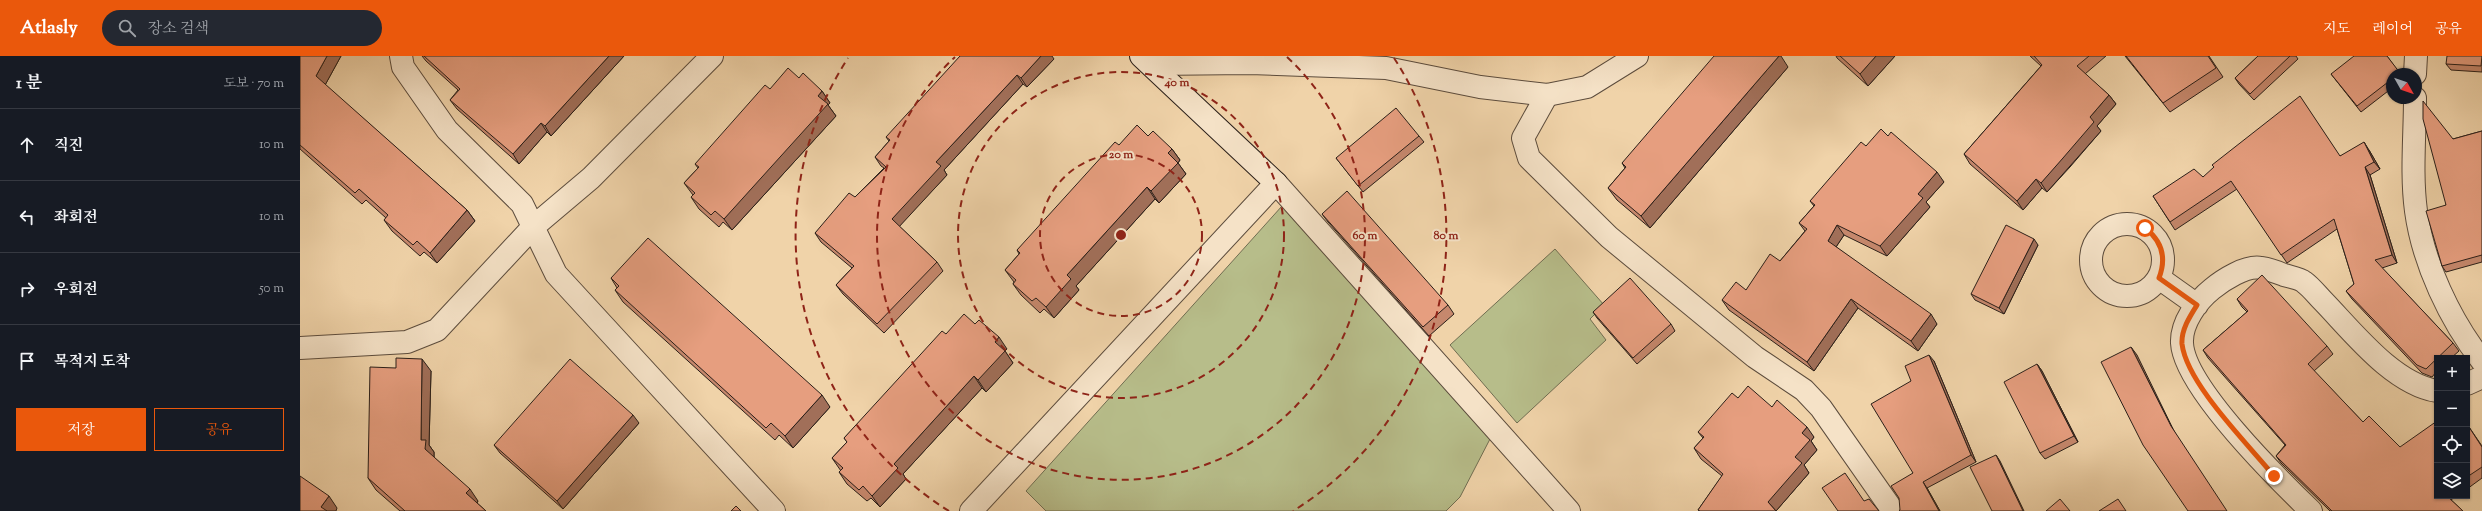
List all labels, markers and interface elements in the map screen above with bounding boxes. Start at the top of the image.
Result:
search box [102,10,382,46]
text: Atlasly [20,15,78,42]
icon: search [116,17,138,39]
text: 장소 검색 [148,19,209,40]
text: 지도 [2323,20,2350,40]
text: 레이어 [2372,20,2413,40]
text: 공유 [2435,20,2462,40]
north arrow [2386,68,2422,104]
text: 1 분 [16,72,42,96]
text: 40 m [1164,74,1189,92]
text: 도보 · 70 m [223,75,284,93]
icon: ahead [16,134,38,156]
text: 직진 [54,136,83,157]
text: 10 m [259,136,284,154]
text: 20 m [1109,146,1133,164]
icon: left [16,206,38,228]
text: 좌회전 [54,208,97,229]
text: 10 m [259,208,284,226]
route start [2136,219,2154,237]
text: 60 m [1353,227,1377,245]
text: 80 m [1434,227,1458,245]
centre of rings [1114,228,1128,242]
icon: right [16,278,38,300]
text: 우회전 [54,280,97,301]
text: 50 m [259,280,284,298]
icon: arrive [16,350,38,372]
text: 목적지 도착 [54,352,130,373]
map controls [2434,355,2470,499]
button: + [2434,355,2470,391]
button: − [2434,391,2470,427]
button: 저장 [16,408,146,451]
button: 공유 [154,408,284,451]
button: locate [2434,427,2470,463]
button: layers [2434,463,2470,499]
route end [2265,467,2283,485]

